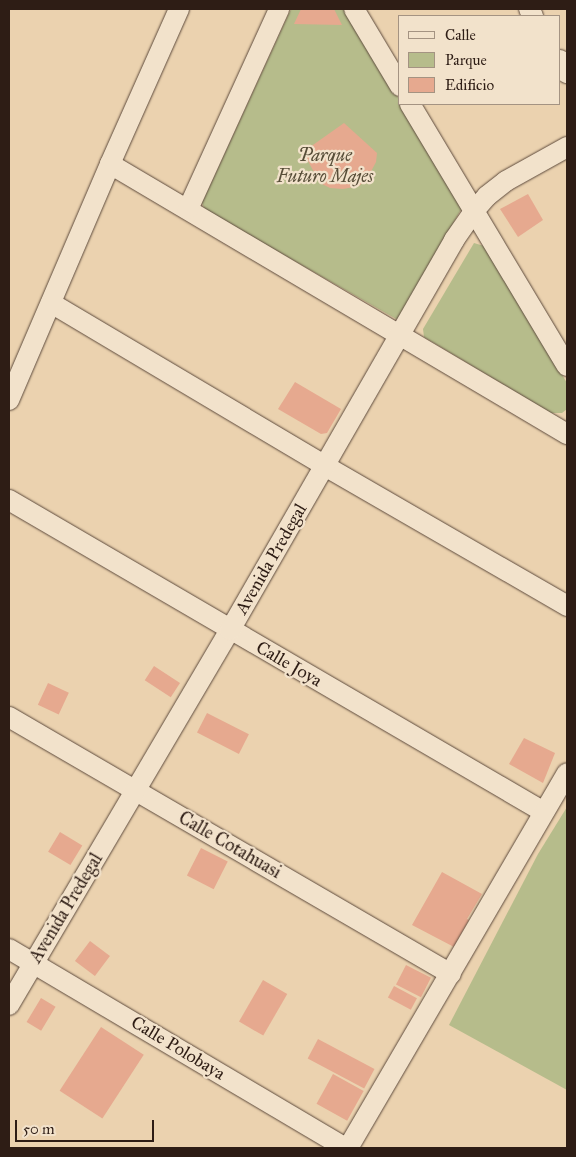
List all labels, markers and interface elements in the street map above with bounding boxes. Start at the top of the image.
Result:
legend [398,15,561,105]
text: Calle [445,26,476,44]
text: Parque [445,51,487,69]
text: Edificio [445,76,494,94]
park label: Parque Futuro Majes [277,145,373,188]
street label: Avenida Predegal [231,500,311,618]
street label: Calle Joya [252,636,326,692]
street label: Calle Cotahuasi [175,807,285,883]
street label: Avenida Predegal [25,849,107,967]
street label: Calle Polobaya [127,1011,229,1085]
scale bar [18,1110,156,1142]
text: 50 m [23,1120,55,1138]

